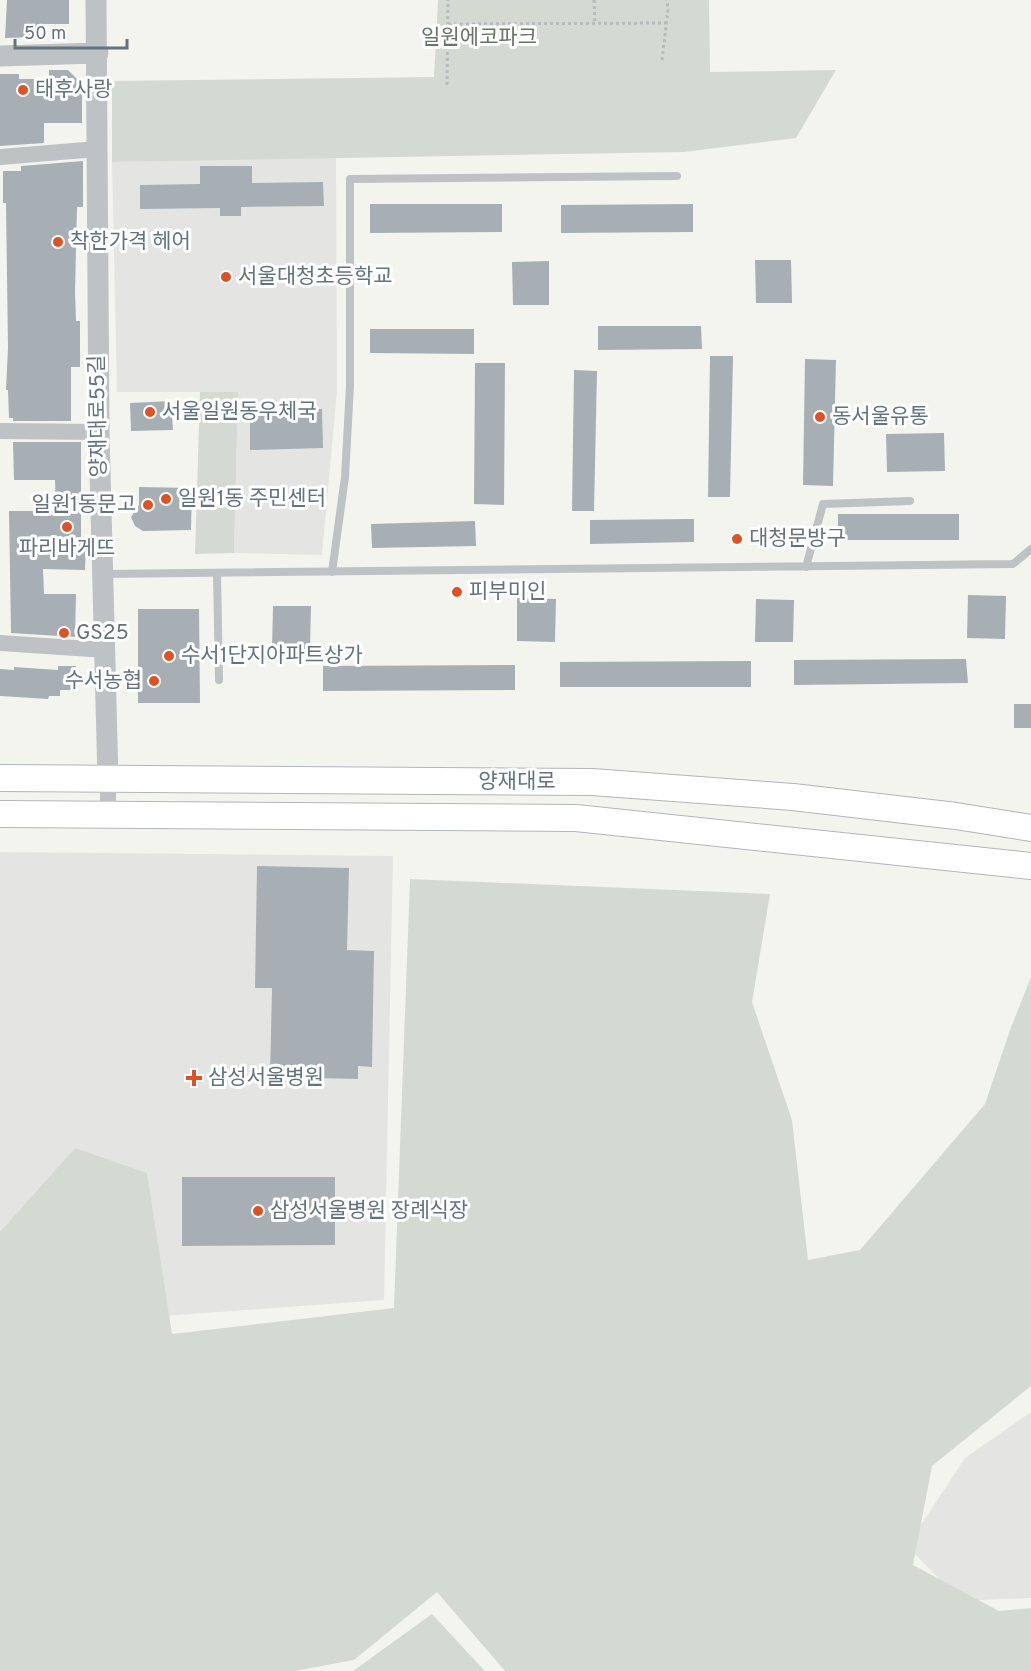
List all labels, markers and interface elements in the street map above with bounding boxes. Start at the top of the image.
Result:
scale bar [15,12,128,50]
text: 50 m [24,23,66,46]
park label: 일원에코파크 [421,25,537,52]
place label: 태후사랑 [35,77,112,104]
marker: 태후사랑 [16,83,30,97]
place label: 착한가격 헤어 [70,229,191,256]
marker: 착한가격 헤어 [51,235,65,249]
place label: 서울대청초등학교 [238,264,393,291]
marker: 서울대청초등학교 [219,270,233,284]
street label: 양재대로55길 [84,354,114,478]
place label: 서울일원동우체국 [162,399,317,426]
place label: 동서울유통 [832,404,929,431]
marker: 서울일원동우체국 [143,405,157,419]
marker: 동서울유통 [813,410,827,424]
place label: 일원1동 주민센터 [178,486,326,513]
place label: 일원1동문고 [32,492,136,519]
marker: 일원1동 주민센터 [159,492,173,506]
marker: 일원1동문고 [141,498,155,512]
marker: 파리바게뜨 [60,520,74,534]
place label: 대청문방구 [749,526,846,553]
marker: 대청문방구 [730,532,744,546]
place label: 파리바게뜨 [19,536,115,563]
place label: 피부미인 [469,579,546,606]
marker: 피부미인 [450,585,464,599]
place label: GS25 [76,620,129,647]
marker: GS25 [57,626,71,640]
place label: 수서1단지아파트상가 [181,643,363,670]
marker: 수서1단지아파트상가 [162,649,176,663]
place label: 수서농협 [65,668,142,695]
marker: 수서농협 [147,674,161,688]
street label: 양재대로 [478,769,556,796]
place label: 삼성서울병원 [208,1065,324,1092]
marker: 삼성서울병원 [185,1069,203,1087]
place label: 삼성서울병원 장례식장 [270,1198,468,1225]
marker: 삼성서울병원 장례식장 [251,1204,265,1218]

